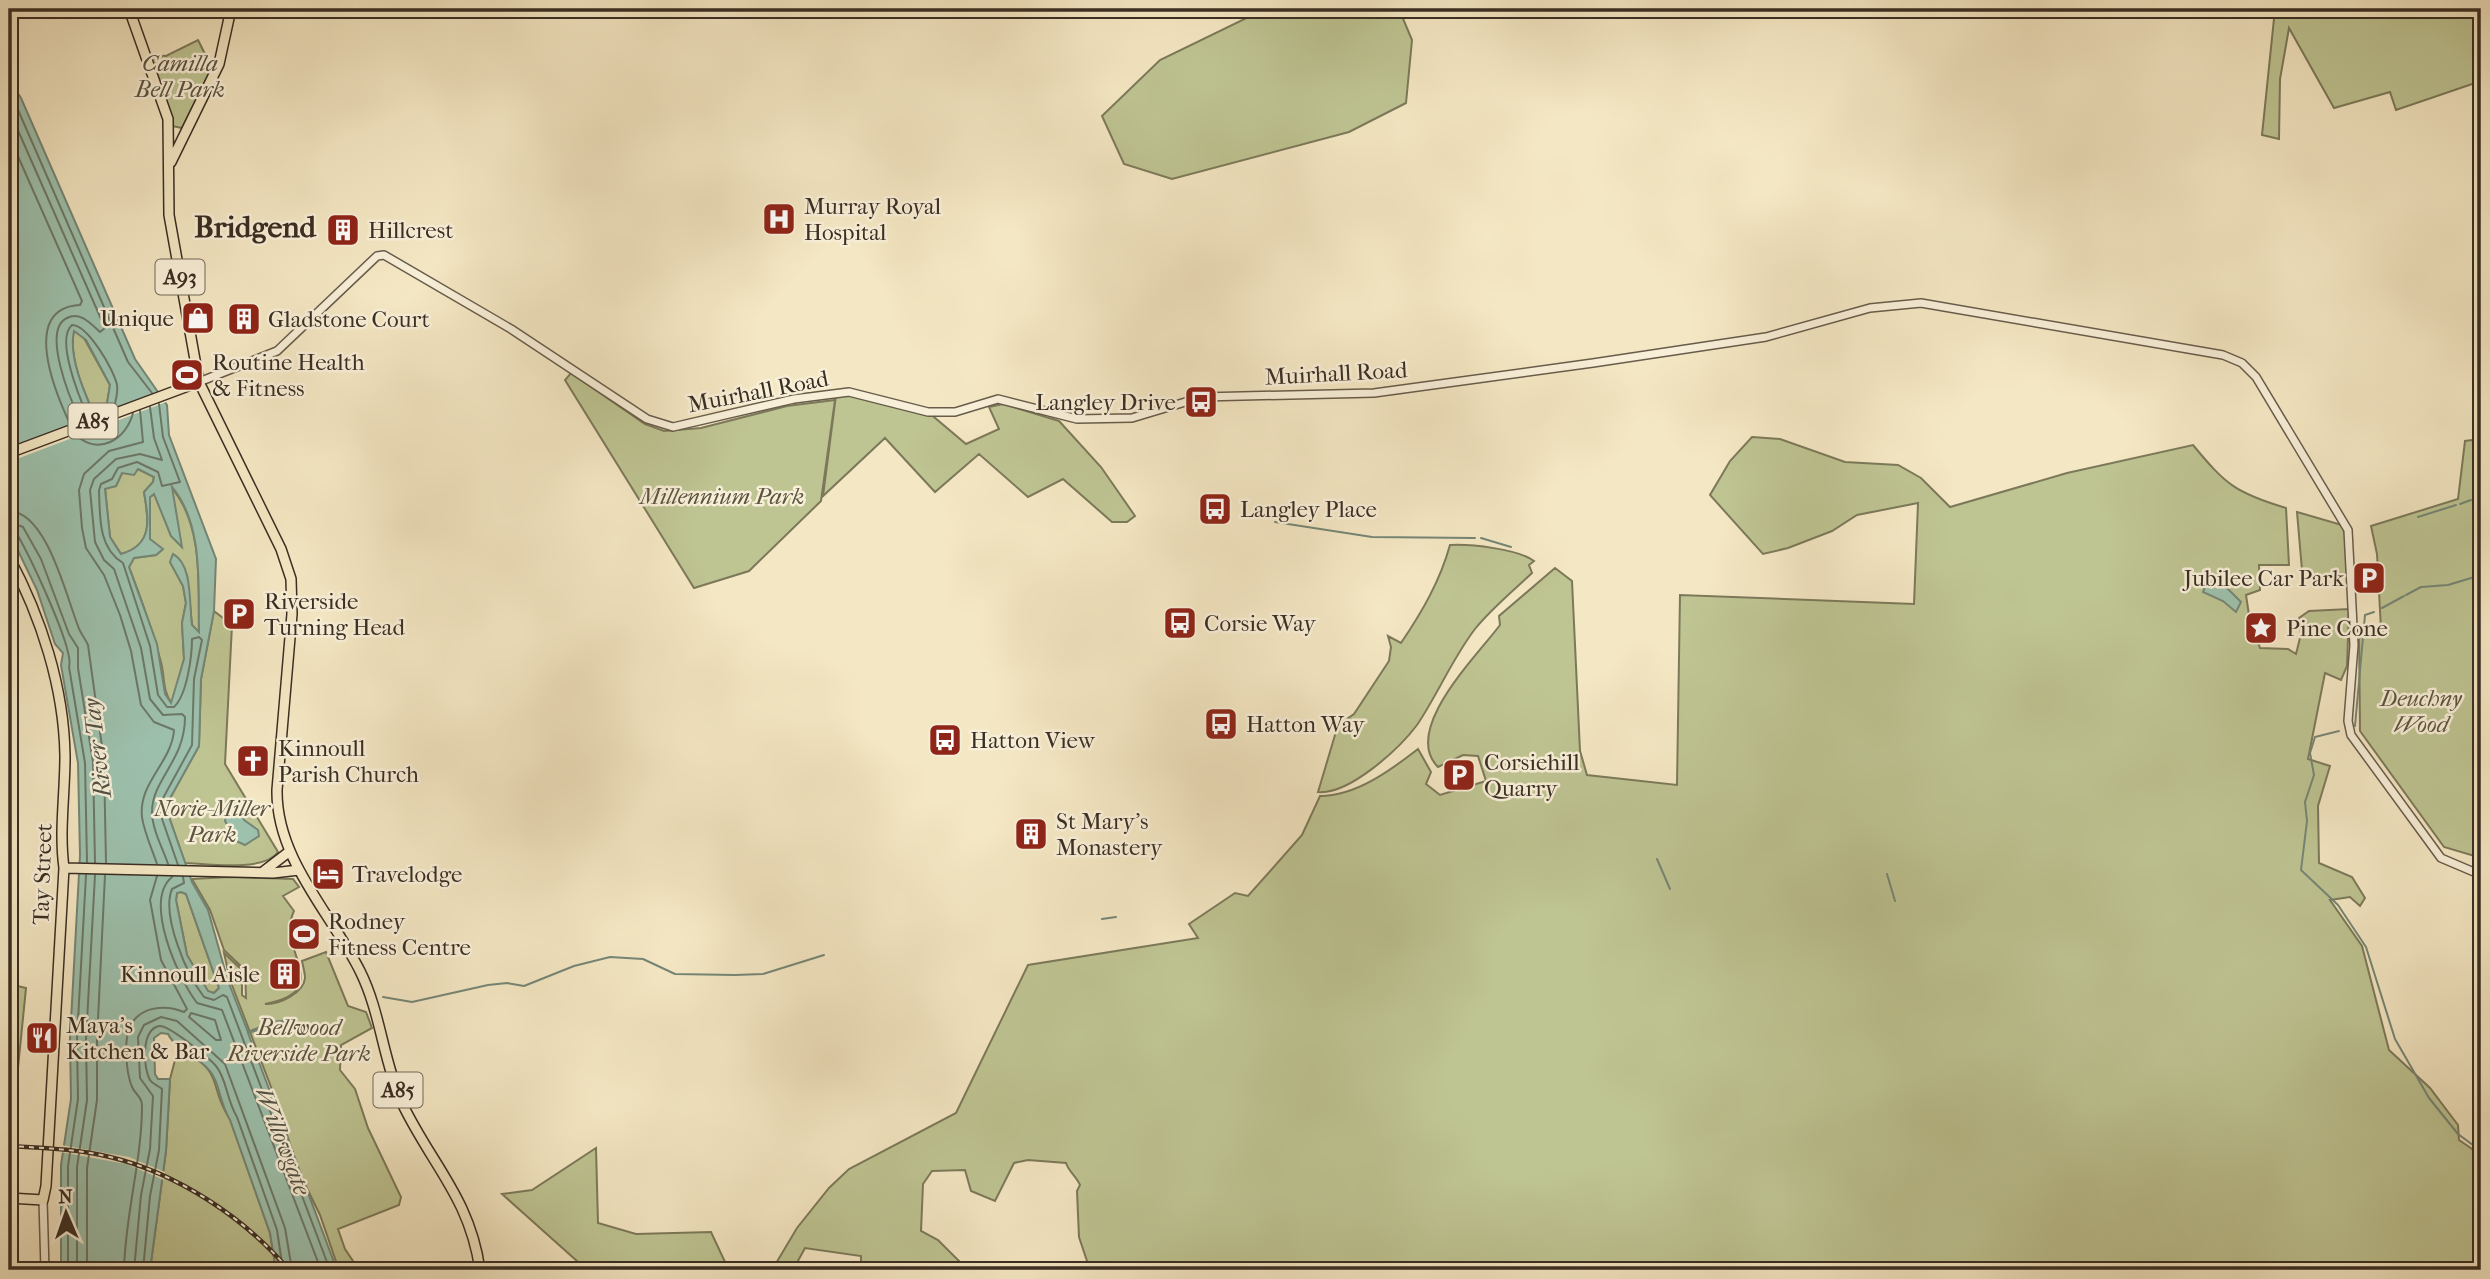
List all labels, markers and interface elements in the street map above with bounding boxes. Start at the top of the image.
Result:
park label: Camilla Bell Park [133,50,225,103]
place label: Murray Royal Hospital [804,193,942,246]
hospital icon: Murray Royal Hospital [760,200,798,238]
district label: Bridgend [194,210,318,245]
building icon: Hillcrest [324,211,362,249]
place label: Hillcrest [368,217,453,244]
road number: A93 [156,260,204,294]
shop icon: Unique [179,299,217,337]
building icon: Gladstone Court [225,300,263,338]
place label: Unique [100,305,174,332]
place label: Gladstone Court [268,306,430,333]
place label: Routine Health & Fitness [212,349,365,402]
sports icon: Routine Health & Fitness [168,356,206,394]
street label: Muirhall Road [1264,356,1408,391]
street label: Muirhall Road [686,365,831,418]
bus stop icon: Langley Drive [1182,383,1220,421]
place label: Langley Drive [1035,389,1176,416]
road number: A85 [68,404,118,438]
park label: Millennium Park [638,483,804,510]
bus stop icon: Langley Place [1196,490,1234,528]
place label: Langley Place [1240,496,1377,523]
parking icon: Jubilee Car Park [2350,559,2388,597]
place label: Jubilee Car Park [2182,565,2345,592]
place label: Riverside Turning Head [264,588,405,641]
parking icon: Riverside Turning Head [220,595,258,633]
bus stop icon: Corsie Way [1161,604,1199,642]
place icon: Pine Cone [2242,609,2280,647]
place label: Corsie Way [1204,610,1316,637]
place label: Pine Cone [2286,615,2388,642]
park label: Deuchny Wood [2378,685,2462,738]
water label: River Tay [77,696,117,801]
bus stop icon: Hatton Way [1202,705,1240,743]
place label: Hatton Way [1246,711,1365,738]
bus stop icon: Hatton View [926,721,964,759]
place label: Hatton View [970,727,1096,754]
place label: Kinnoull Parish Church [278,735,419,788]
church icon: Kinnoull Parish Church [234,742,272,780]
place label: Corsiehill Quarry [1484,749,1580,802]
parking icon: Corsiehill Quarry [1440,756,1478,794]
park label: Norie-Miller Park [153,795,272,848]
place label: St Mary's Monastery [1056,808,1163,861]
building icon: St Mary's Monastery [1012,815,1050,853]
street label: Tay Street [27,823,58,925]
hotel icon: Travelodge [309,855,347,893]
place label: Travelodge [352,861,462,888]
place label: Rodney Fitness Centre [328,908,471,961]
sports icon: Rodney Fitness Centre [285,915,323,953]
building icon: Kinnoull Aisle [266,955,304,993]
place label: Kinnoull Aisle [120,961,260,988]
place label: Maya's Kitchen & Bar [66,1012,210,1065]
park label: Bellwood Riverside Park [225,1014,371,1067]
restaurant icon: Maya's Kitchen & Bar [23,1019,61,1057]
road number: A85 [374,1072,422,1108]
water label: Willowgate [250,1083,317,1200]
north arrow [32,1178,102,1248]
text: N [58,1186,74,1208]

